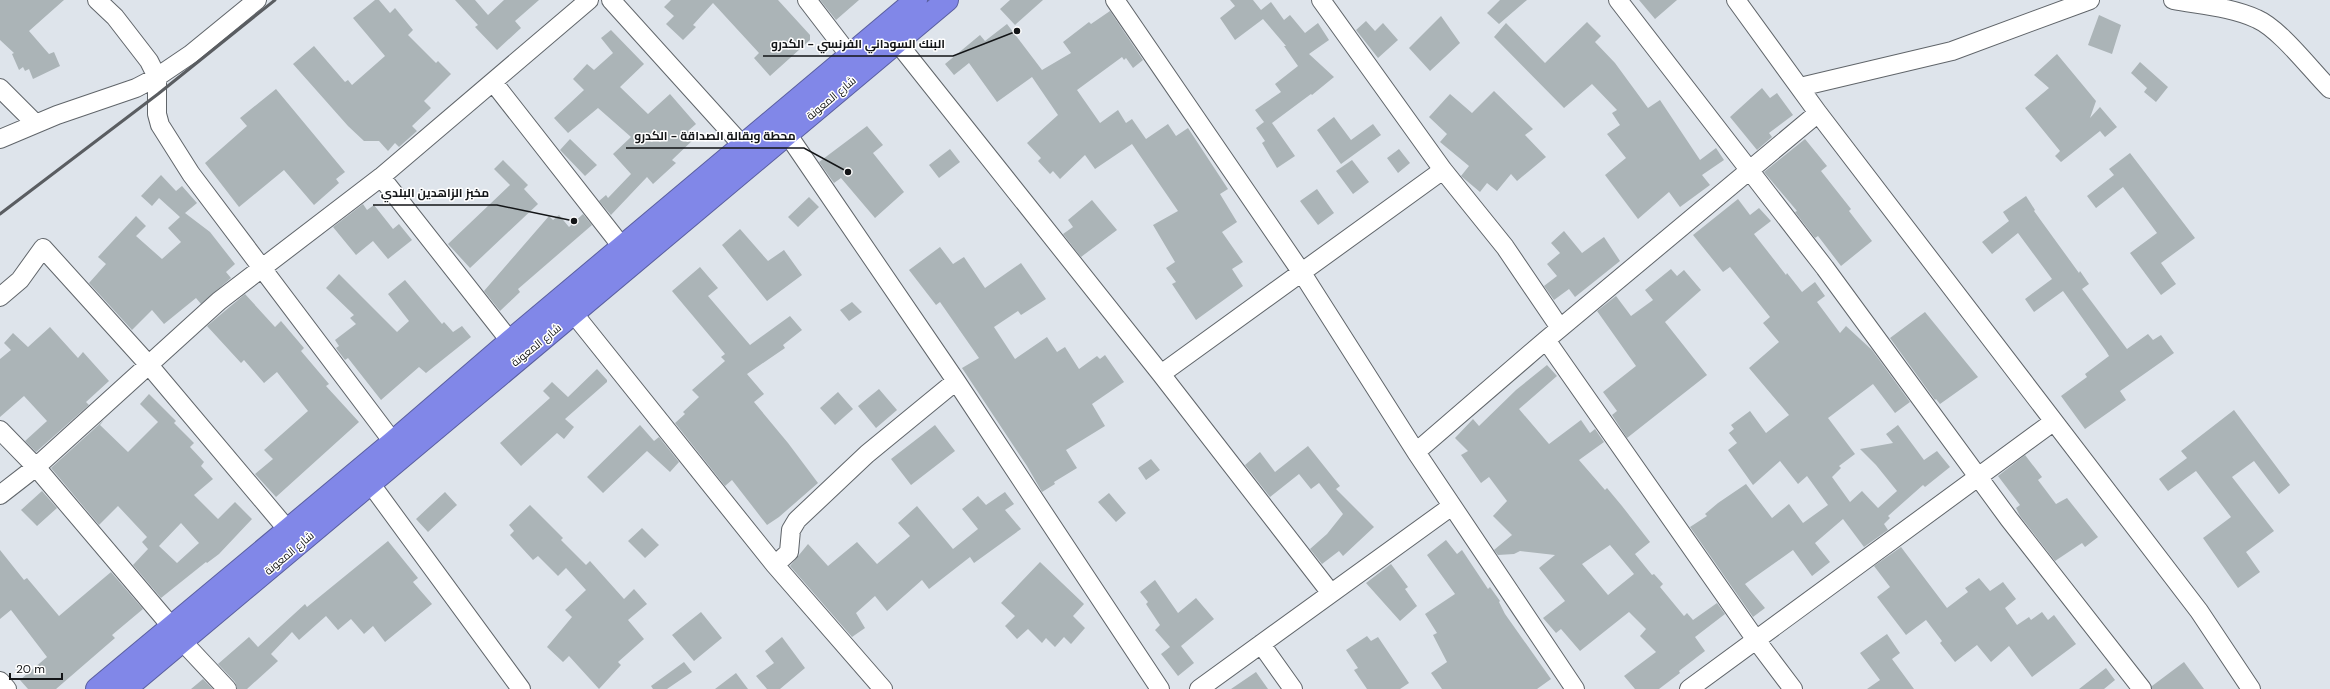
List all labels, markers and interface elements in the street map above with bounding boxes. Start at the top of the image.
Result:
callout: البنك السوداني الفرنسي - الكدرو [763,32,953,56]
text: البنك السوداني الفرنسي - الكدرو [771,36,945,54]
street label: شارع المعونة [803,73,859,124]
callout: محطة وبقالة الصداقة - الكدرو [626,124,804,148]
text: محطة وبقالة الصداقة - الكدرو [634,128,796,144]
callout: مخبز الزاهدين البلدي [373,181,497,205]
text: مخبز الزاهدين البلدي [381,185,489,203]
street label: شارع المعونة [508,321,564,370]
street label: شارع المعونة [261,528,317,579]
scale bar [10,655,62,681]
text: 20 m [16,661,45,677]

